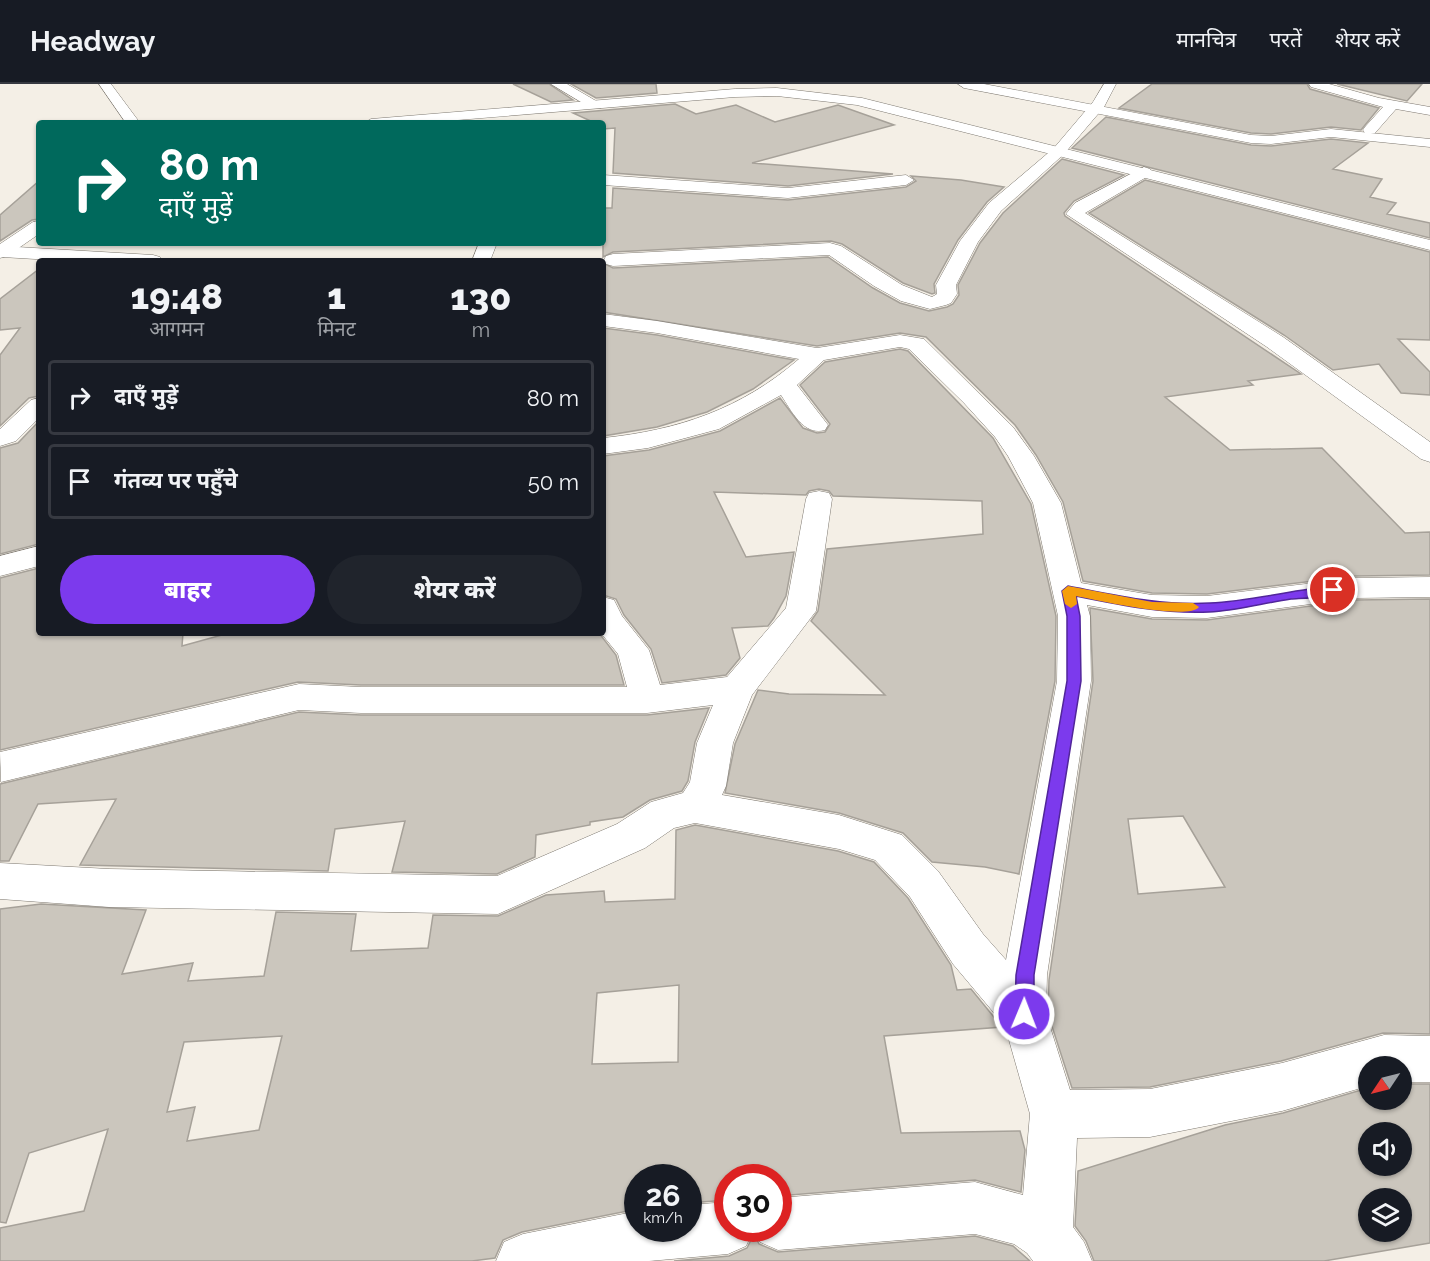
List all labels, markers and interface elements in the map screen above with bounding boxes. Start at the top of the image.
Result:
text: Headway [30,25,155,58]
text: मानचित्र [1176,27,1236,52]
text: परतें [1269,27,1302,52]
text: शेयर करें [1335,27,1400,52]
text: 80 m [159,141,259,190]
icon: right [60,144,138,222]
text: दाएँ मुड़ें [159,191,233,222]
text: 19:48 [131,275,223,317]
text: 1 [327,275,346,317]
text: 130 [450,276,511,318]
text: आगमन [149,317,204,341]
text: मिनट [317,317,356,341]
text: m [472,318,490,342]
icon: right [63,381,96,414]
text: दाएँ मुड़ें [114,383,178,409]
text: 80 m [527,385,579,411]
icon: arrive [63,465,96,498]
text: गंतव्य पर पहुँचे [114,467,238,493]
text: 50 m [528,469,579,495]
button: बाहर [60,555,315,624]
button: शेयर करें [327,555,582,624]
pin [1307,564,1358,615]
icon: arrive [1316,573,1349,606]
position arrow [992,982,1056,1046]
north arrow [1358,1056,1412,1110]
map controls [1358,1056,1412,1242]
button: sound [1358,1122,1412,1176]
speed limit sign: 30 [714,1164,792,1242]
text: 26 [645,1178,681,1213]
button: layers [1358,1188,1412,1242]
text: km/h [643,1209,683,1227]

